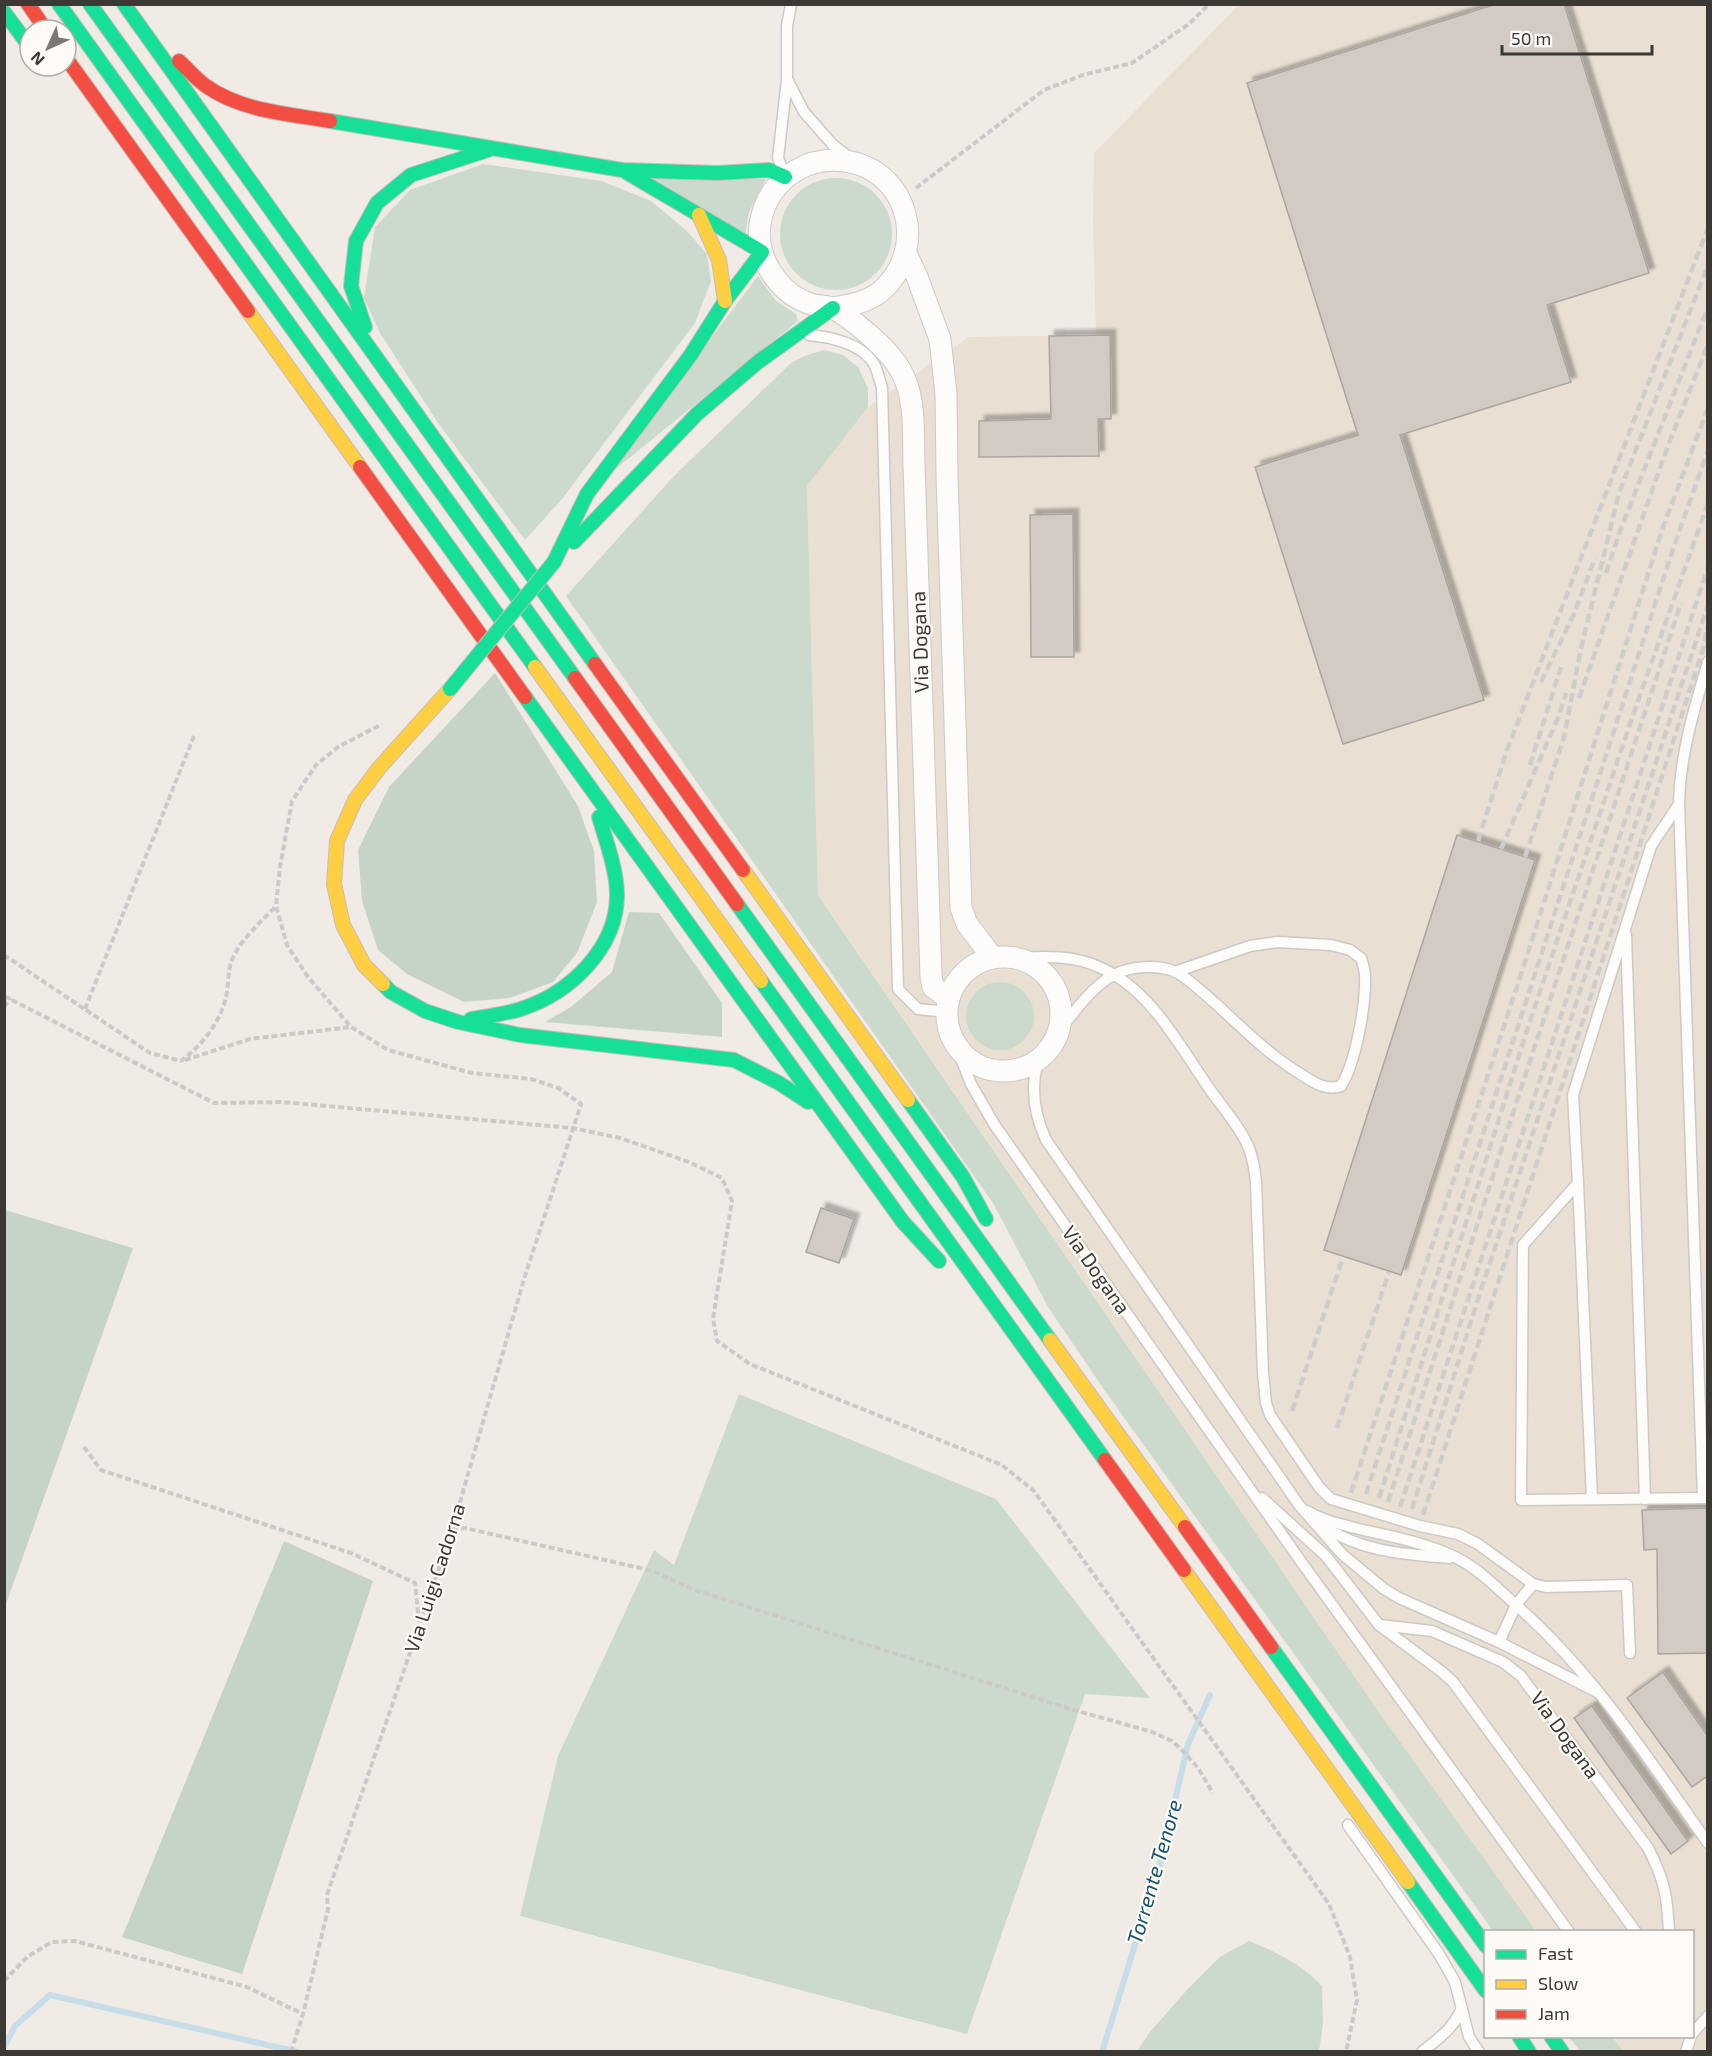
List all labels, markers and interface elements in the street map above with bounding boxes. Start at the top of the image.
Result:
north arrow [18,18,78,78]
scale bar [1502,18,1652,56]
text: 50 m [1511,27,1551,49]
text: N [26,48,48,70]
street label: Via Dogana [905,591,933,693]
street label: Via Dogana [1058,1221,1136,1318]
street label: Via Luigi Cadorna [399,1500,470,1655]
street label: Via Dogana [1526,1686,1605,1783]
water label: Torrente Tenore [1121,1796,1186,1947]
legend [1484,1930,1694,2038]
text: Fast [1538,1942,1573,1964]
text: Slow [1538,1972,1579,1994]
text: Jam [1538,2002,1570,2024]

